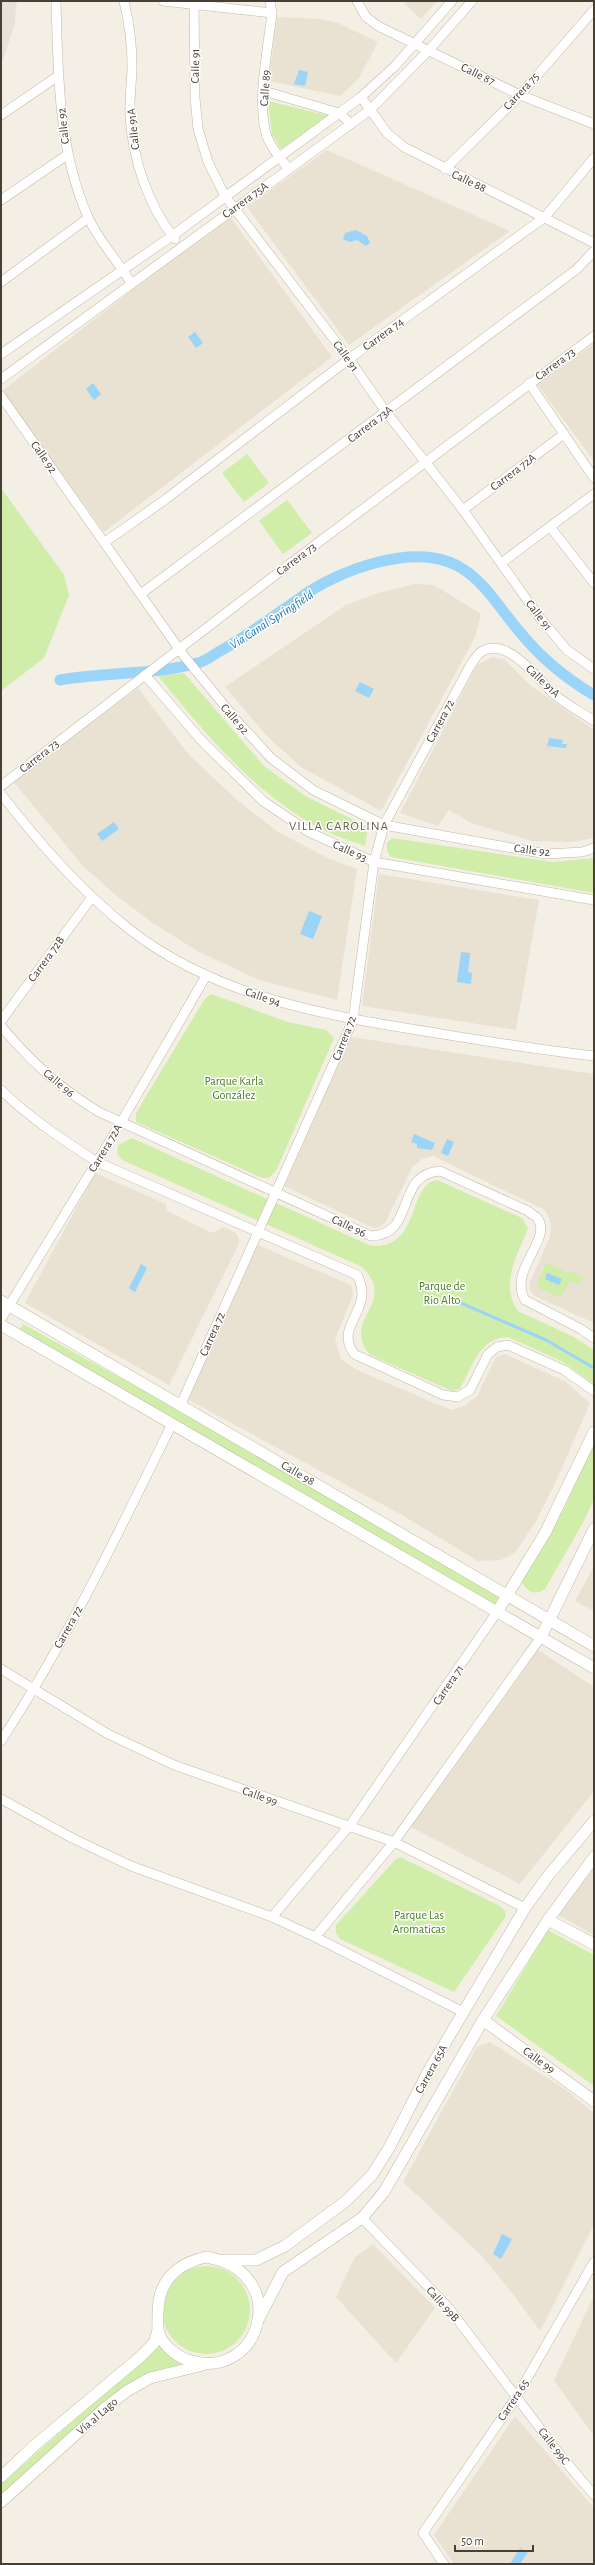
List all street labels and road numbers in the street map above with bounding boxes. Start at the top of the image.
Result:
street label: Calle 91 [189,48,201,84]
street label: Calle 87 [459,61,497,87]
street label: Calle 89 [258,69,272,107]
street label: Carrera 75 [501,70,541,112]
street label: Calle 92 [55,107,71,145]
street label: Calle 91A [125,107,141,150]
street label: Calle 88 [450,168,488,194]
street label: Carrera 75A [220,179,270,220]
street label: Carrera 74 [360,315,406,353]
street label: Calle 91 [331,338,361,374]
street label: Carrera 73 [533,346,577,382]
street label: Carrera 73A [345,403,395,445]
street label: Calle 92 [29,439,60,476]
street label: Carrera 72A [488,451,538,493]
street label: Carrera 73 [274,540,318,578]
street label: Calle 91 [524,597,554,633]
street label: Calle 91A [524,662,562,700]
street label: Carrera 72 [424,697,457,744]
street label: Calle 92 [219,701,252,737]
street label: Carrera 73 [17,737,61,775]
street label: Calle 93 [331,838,369,864]
street label: Calle 92 [513,842,551,858]
street label: Carrera 72B [26,934,66,984]
street label: Calle 94 [244,985,282,1009]
street label: Carrera 72 [330,1014,358,1062]
street label: Calle 96 [41,1067,77,1100]
street label: Carrera 72A [86,1122,124,1174]
street label: Calle 96 [330,1213,368,1239]
street label: Carrera 72 [197,1310,227,1358]
street label: Calle 98 [279,1459,317,1487]
street label: Carrera 72 [51,1603,85,1650]
street label: Carrera 71 [430,1663,466,1707]
street label: Calle 99 [241,1784,280,1808]
street label: Carrera 65A [413,2043,449,2095]
street label: Calle 99 [521,2044,558,2076]
street label: Calle 99B [424,2284,462,2324]
street label: Carrera 65 [495,2377,531,2423]
street label: Vía al Lago [74,2395,120,2437]
street label: Calle 99C [536,2425,572,2467]

